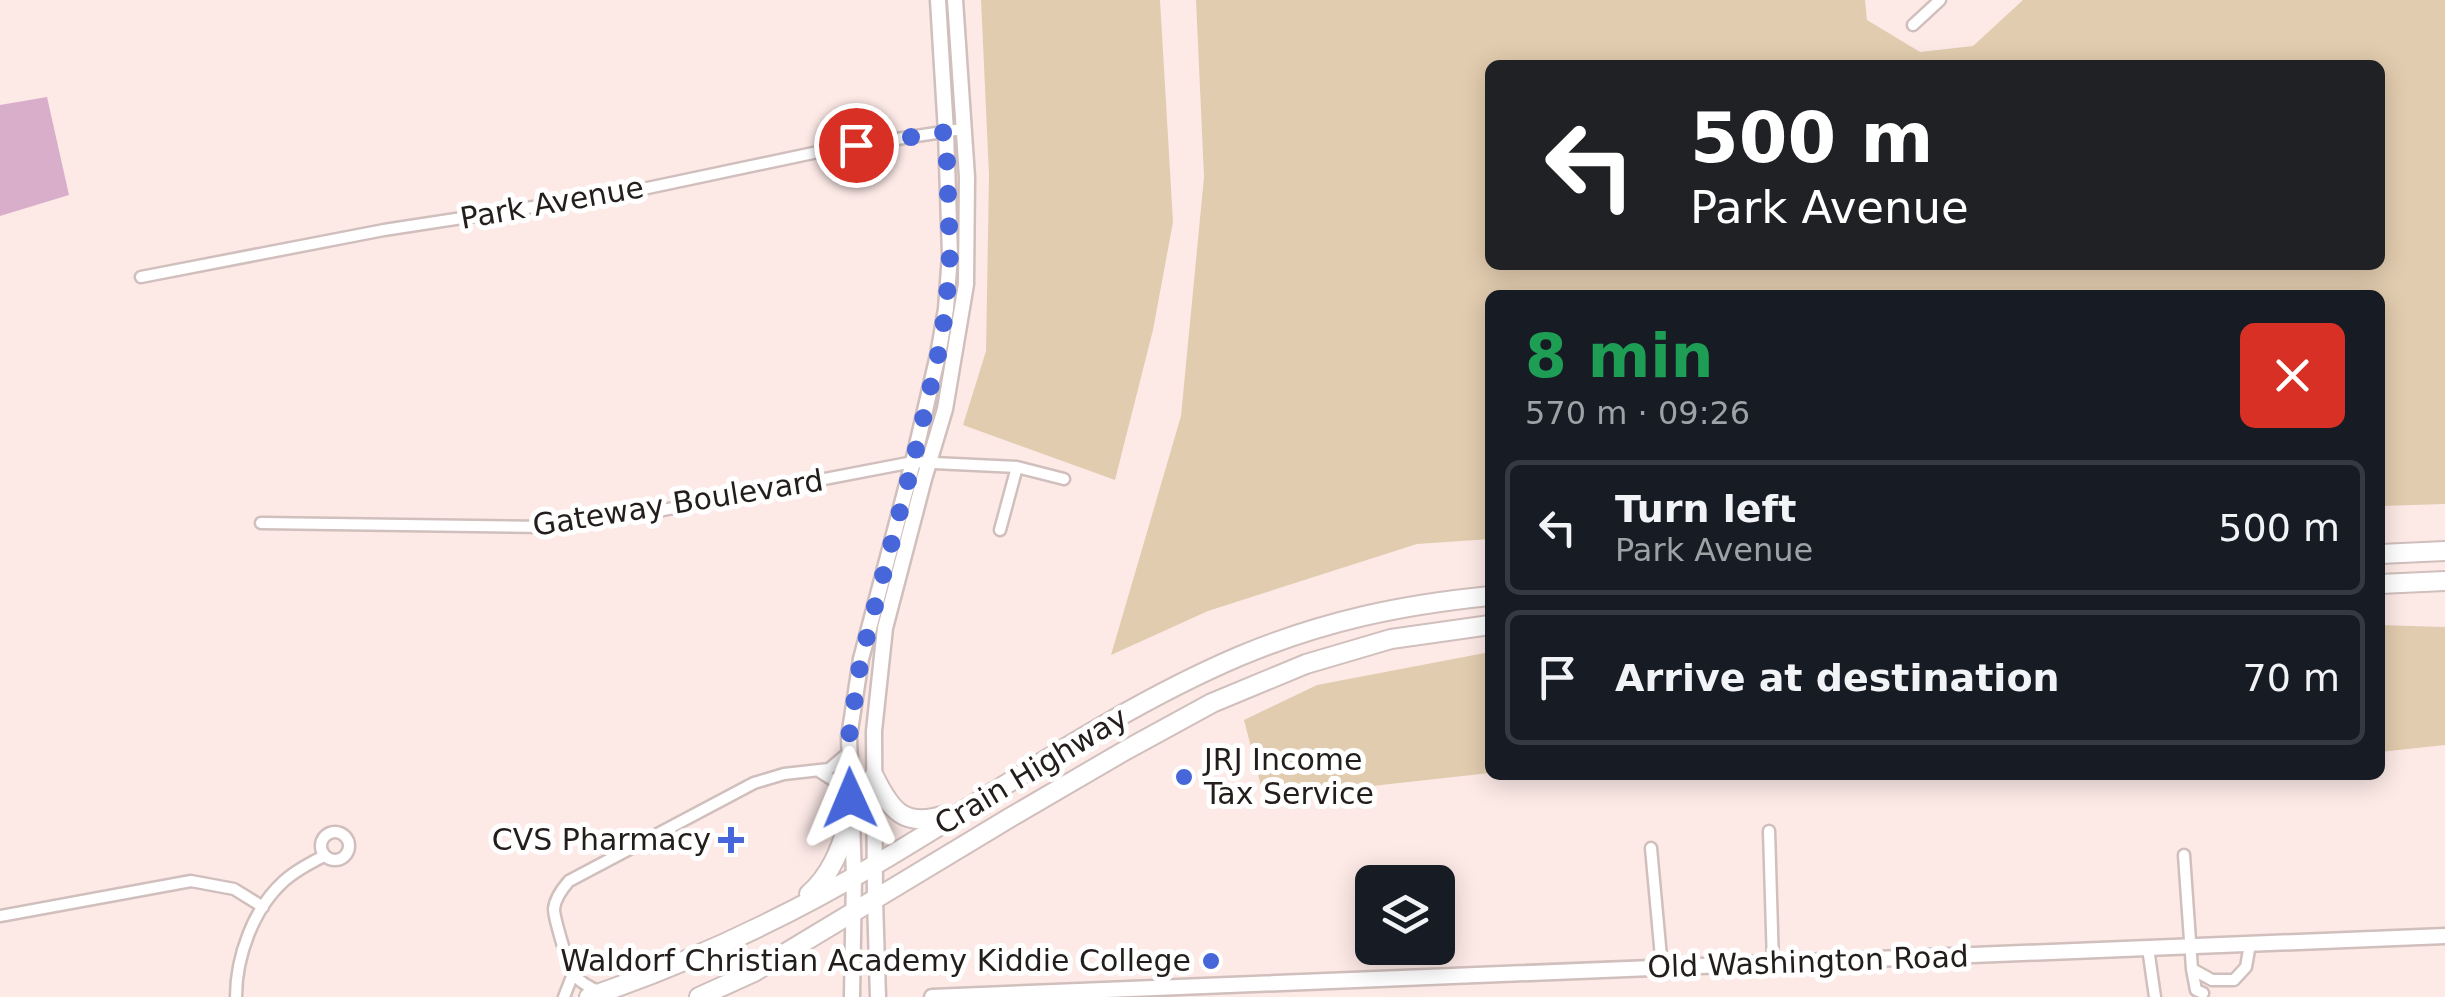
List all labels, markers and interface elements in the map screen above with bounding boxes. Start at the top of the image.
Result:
text: 500 m [1690,97,1933,179]
icon: left [1525,100,1655,230]
pin [814,103,899,188]
icon: arrive [829,118,884,173]
street label: Park Avenue [457,169,646,236]
text: Park Avenue [1690,181,1969,234]
text: 8 min [1525,321,1713,391]
button: close [2240,323,2345,428]
text: 570 m · 09:26 [1525,394,1750,432]
street label: Gateway Boulevard [530,462,826,543]
text: Turn left [1615,487,1796,531]
icon: left [1530,500,1585,555]
text: 500 m [2218,506,2340,550]
text: Park Avenue [1615,531,1813,569]
icon: arrive [1530,650,1585,705]
text: Arrive at destination [1615,656,2060,700]
text: 70 m [2243,656,2340,700]
street label: Crain Highway [928,699,1133,842]
place label: JRJ Income Tax Service [1202,742,1374,811]
position arrow [798,746,902,850]
marker: JRJ Income Tax Service [1173,766,1195,788]
place label: CVS Pharmacy [492,822,711,857]
marker: CVS Pharmacy [720,829,742,851]
map controls [1355,865,1455,965]
button: layers [1355,865,1455,965]
street label: Old Washington Road [1647,938,1969,985]
place label: Waldorf Christian Academy Kiddie College [560,943,1191,978]
marker: Waldorf Christian Academy Kiddie College [1200,950,1222,972]

